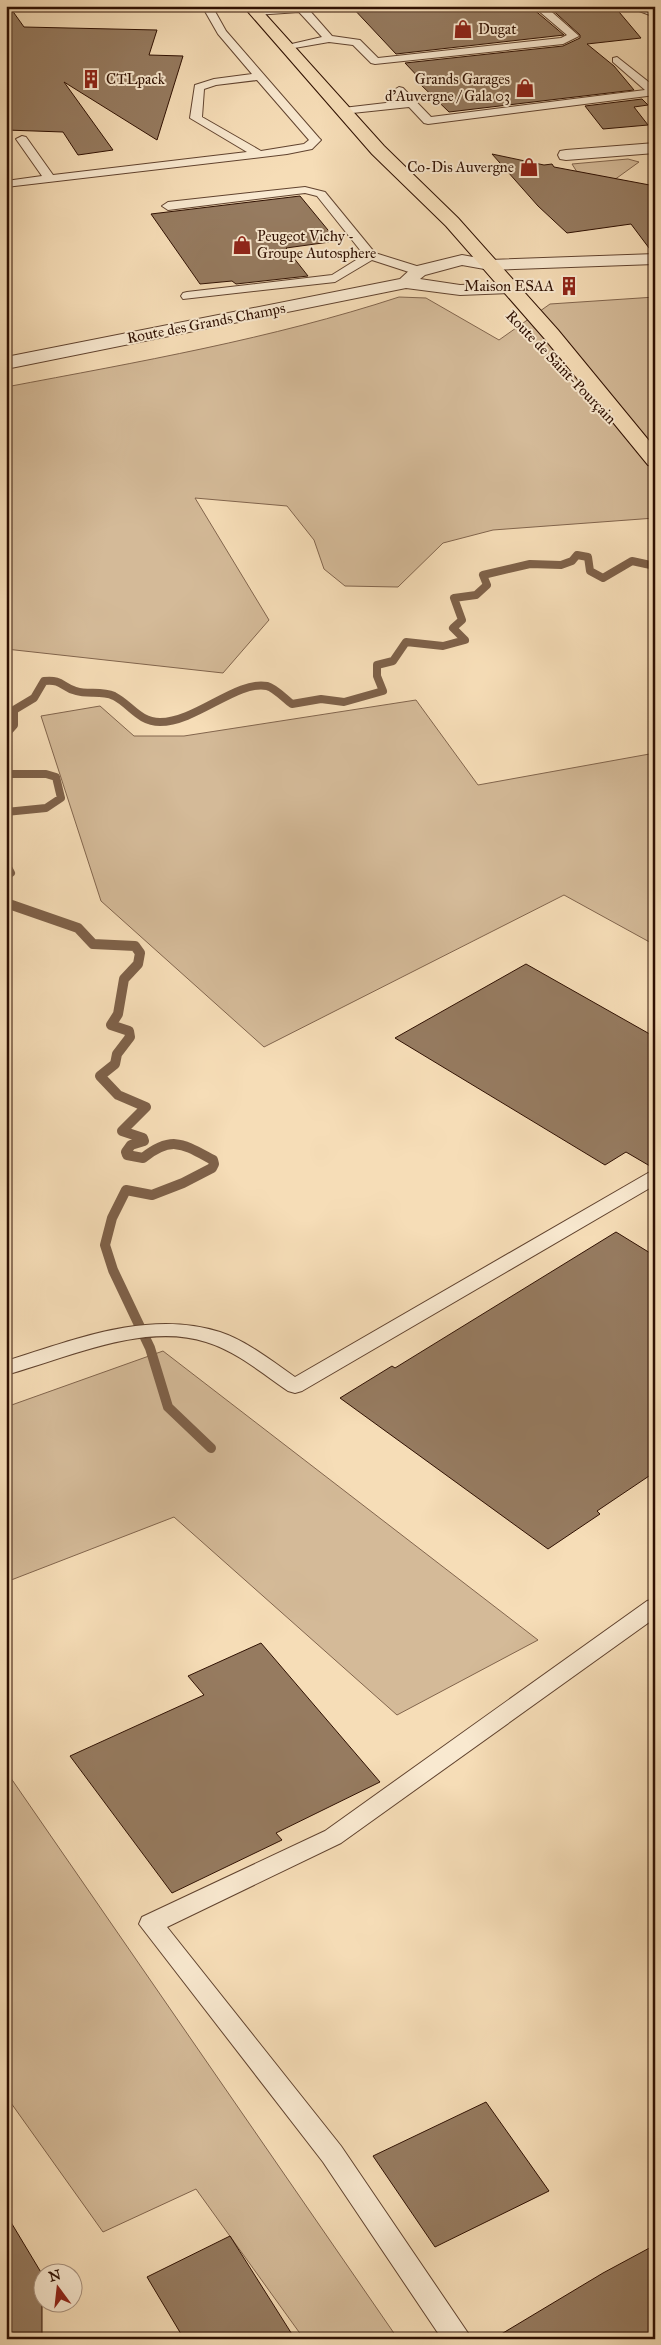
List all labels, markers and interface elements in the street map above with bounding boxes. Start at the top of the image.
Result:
shop icon: Dugat [452,18,474,40]
place label: Dugat [478,20,517,38]
building icon: CTLpack [80,68,102,90]
place label: CTLpack [106,70,165,88]
place label: Grands Garages d'Auvergne / Gala 03 [385,70,510,105]
shop icon: Grands Garages d'Auvergne / Gala 03 [514,77,536,99]
shop icon: Co-Dis Auvergne [518,156,540,178]
place label: Co-Dis Auvergne [407,158,514,176]
place label: Peugeot Vichy - Groupe Autosphere [257,227,376,262]
shop icon: Peugeot Vichy - Groupe Autosphere [231,234,253,256]
building icon: Maison ESAA [558,275,580,297]
place label: Maison ESAA [464,277,554,295]
street label: Route des Grands Champs [125,299,287,347]
street label: Route de Saint-Pourçain [502,306,620,428]
north arrow [32,2262,82,2312]
text: N [47,2266,63,2286]

